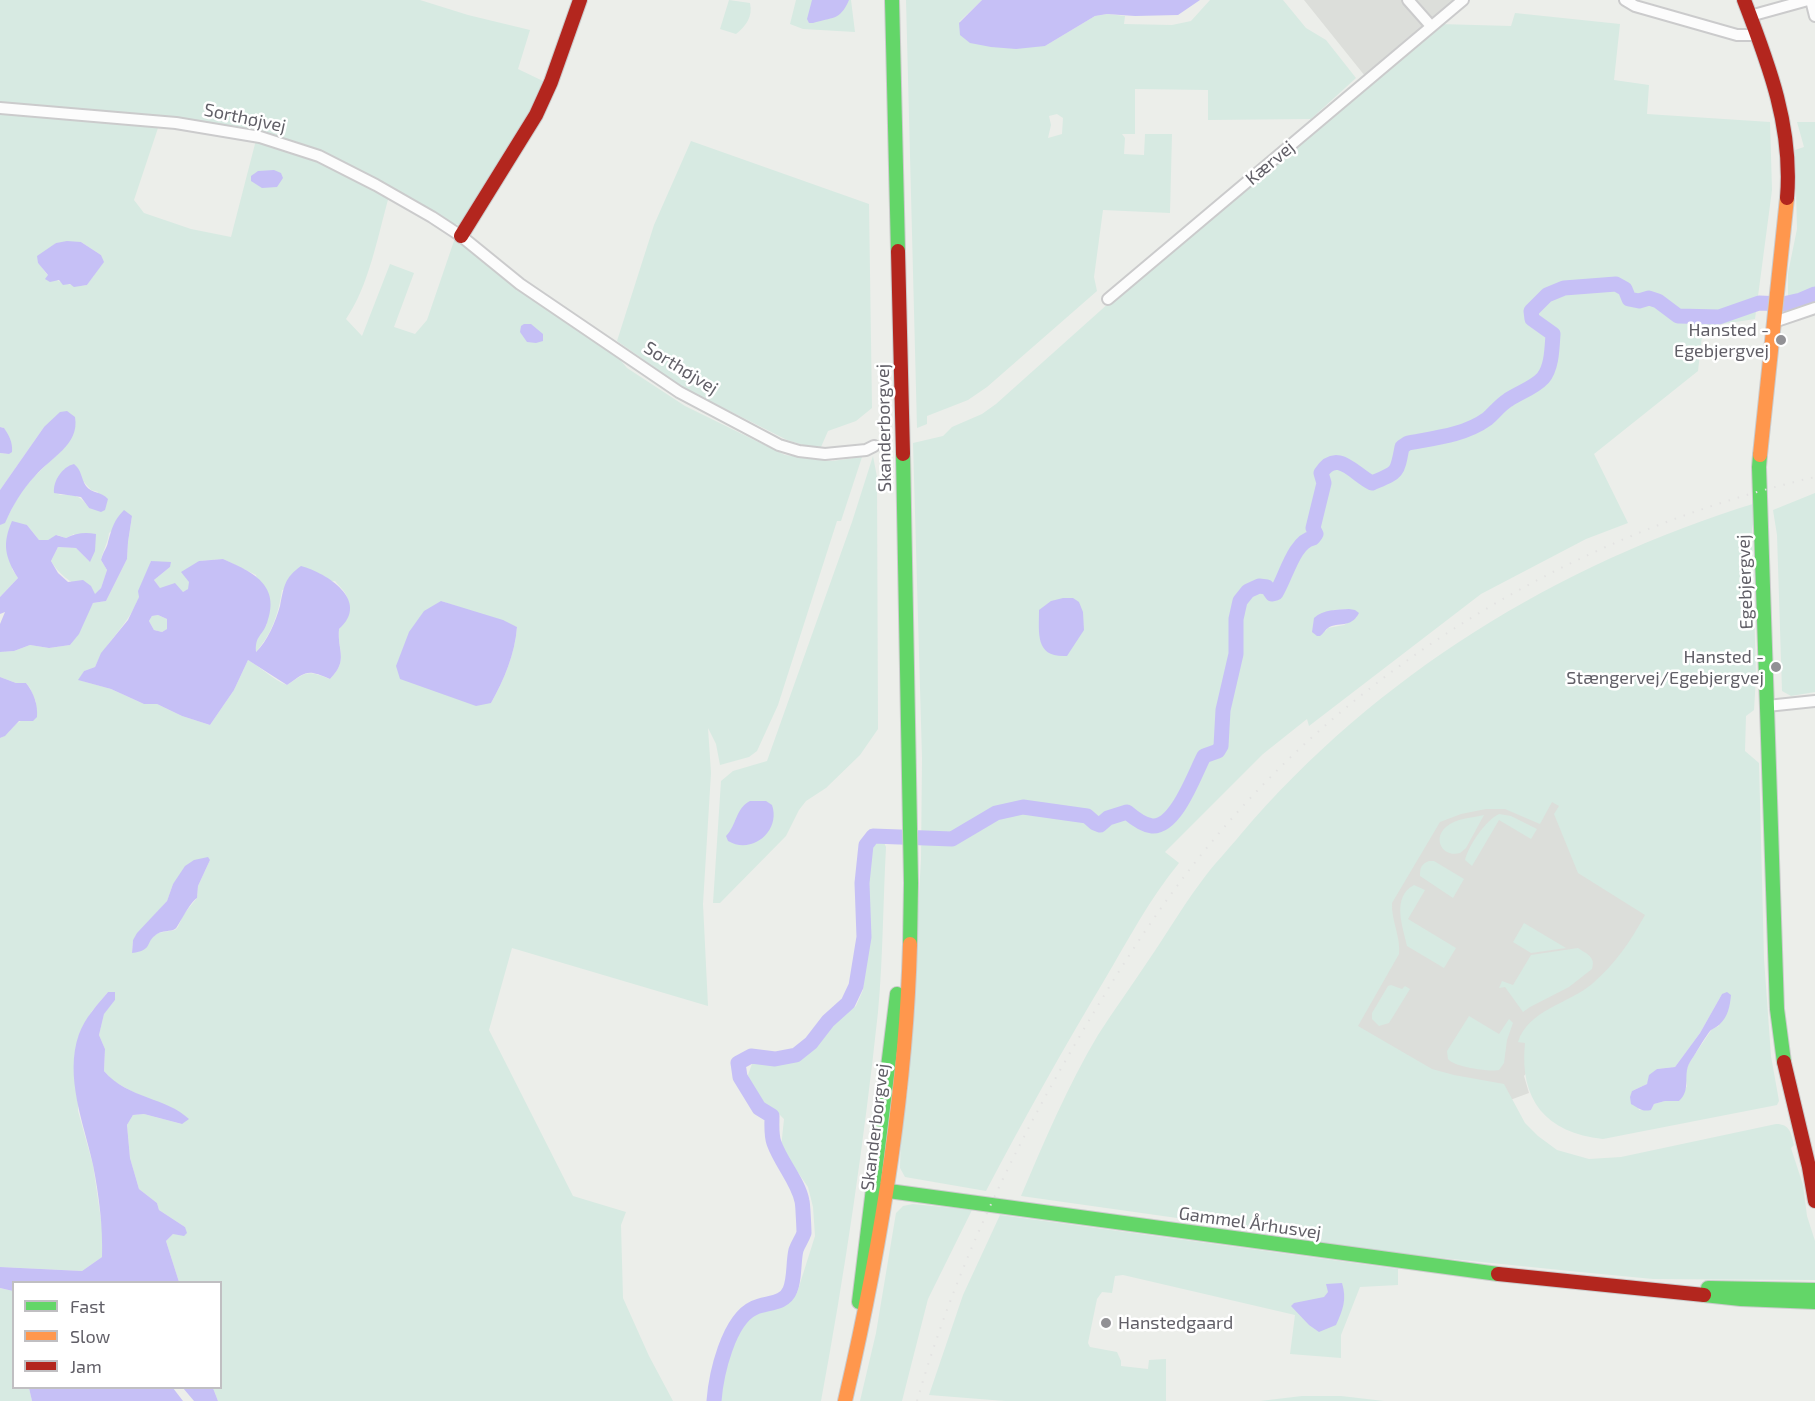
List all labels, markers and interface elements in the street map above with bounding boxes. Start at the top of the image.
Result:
street label: Sorthøjvej [202,99,288,137]
street label: Kærvej [1241,136,1299,190]
place label: Hansted - Egebjergvej [1674,319,1769,362]
marker: Hansted - Egebjergvej [1774,333,1788,347]
street label: Sorthøjvej [640,337,722,399]
street label: Skanderborgvej [872,364,896,492]
street label: Egebjergvej [1733,534,1757,630]
place label: Hansted - Stængervej/Egebjergvej [1566,646,1764,688]
marker: Hansted - Stængervej/Egebjergvej [1769,660,1783,674]
street label: Skanderborgvej [856,1062,894,1192]
street label: Gammel Århusvej [1177,1202,1323,1244]
legend [12,1281,222,1389]
text: Fast [70,1295,105,1317]
place label: Hanstedgaard [1118,1312,1233,1334]
marker: Hanstedgaard [1099,1316,1113,1330]
text: Slow [70,1325,110,1347]
text: Jam [70,1355,102,1377]

